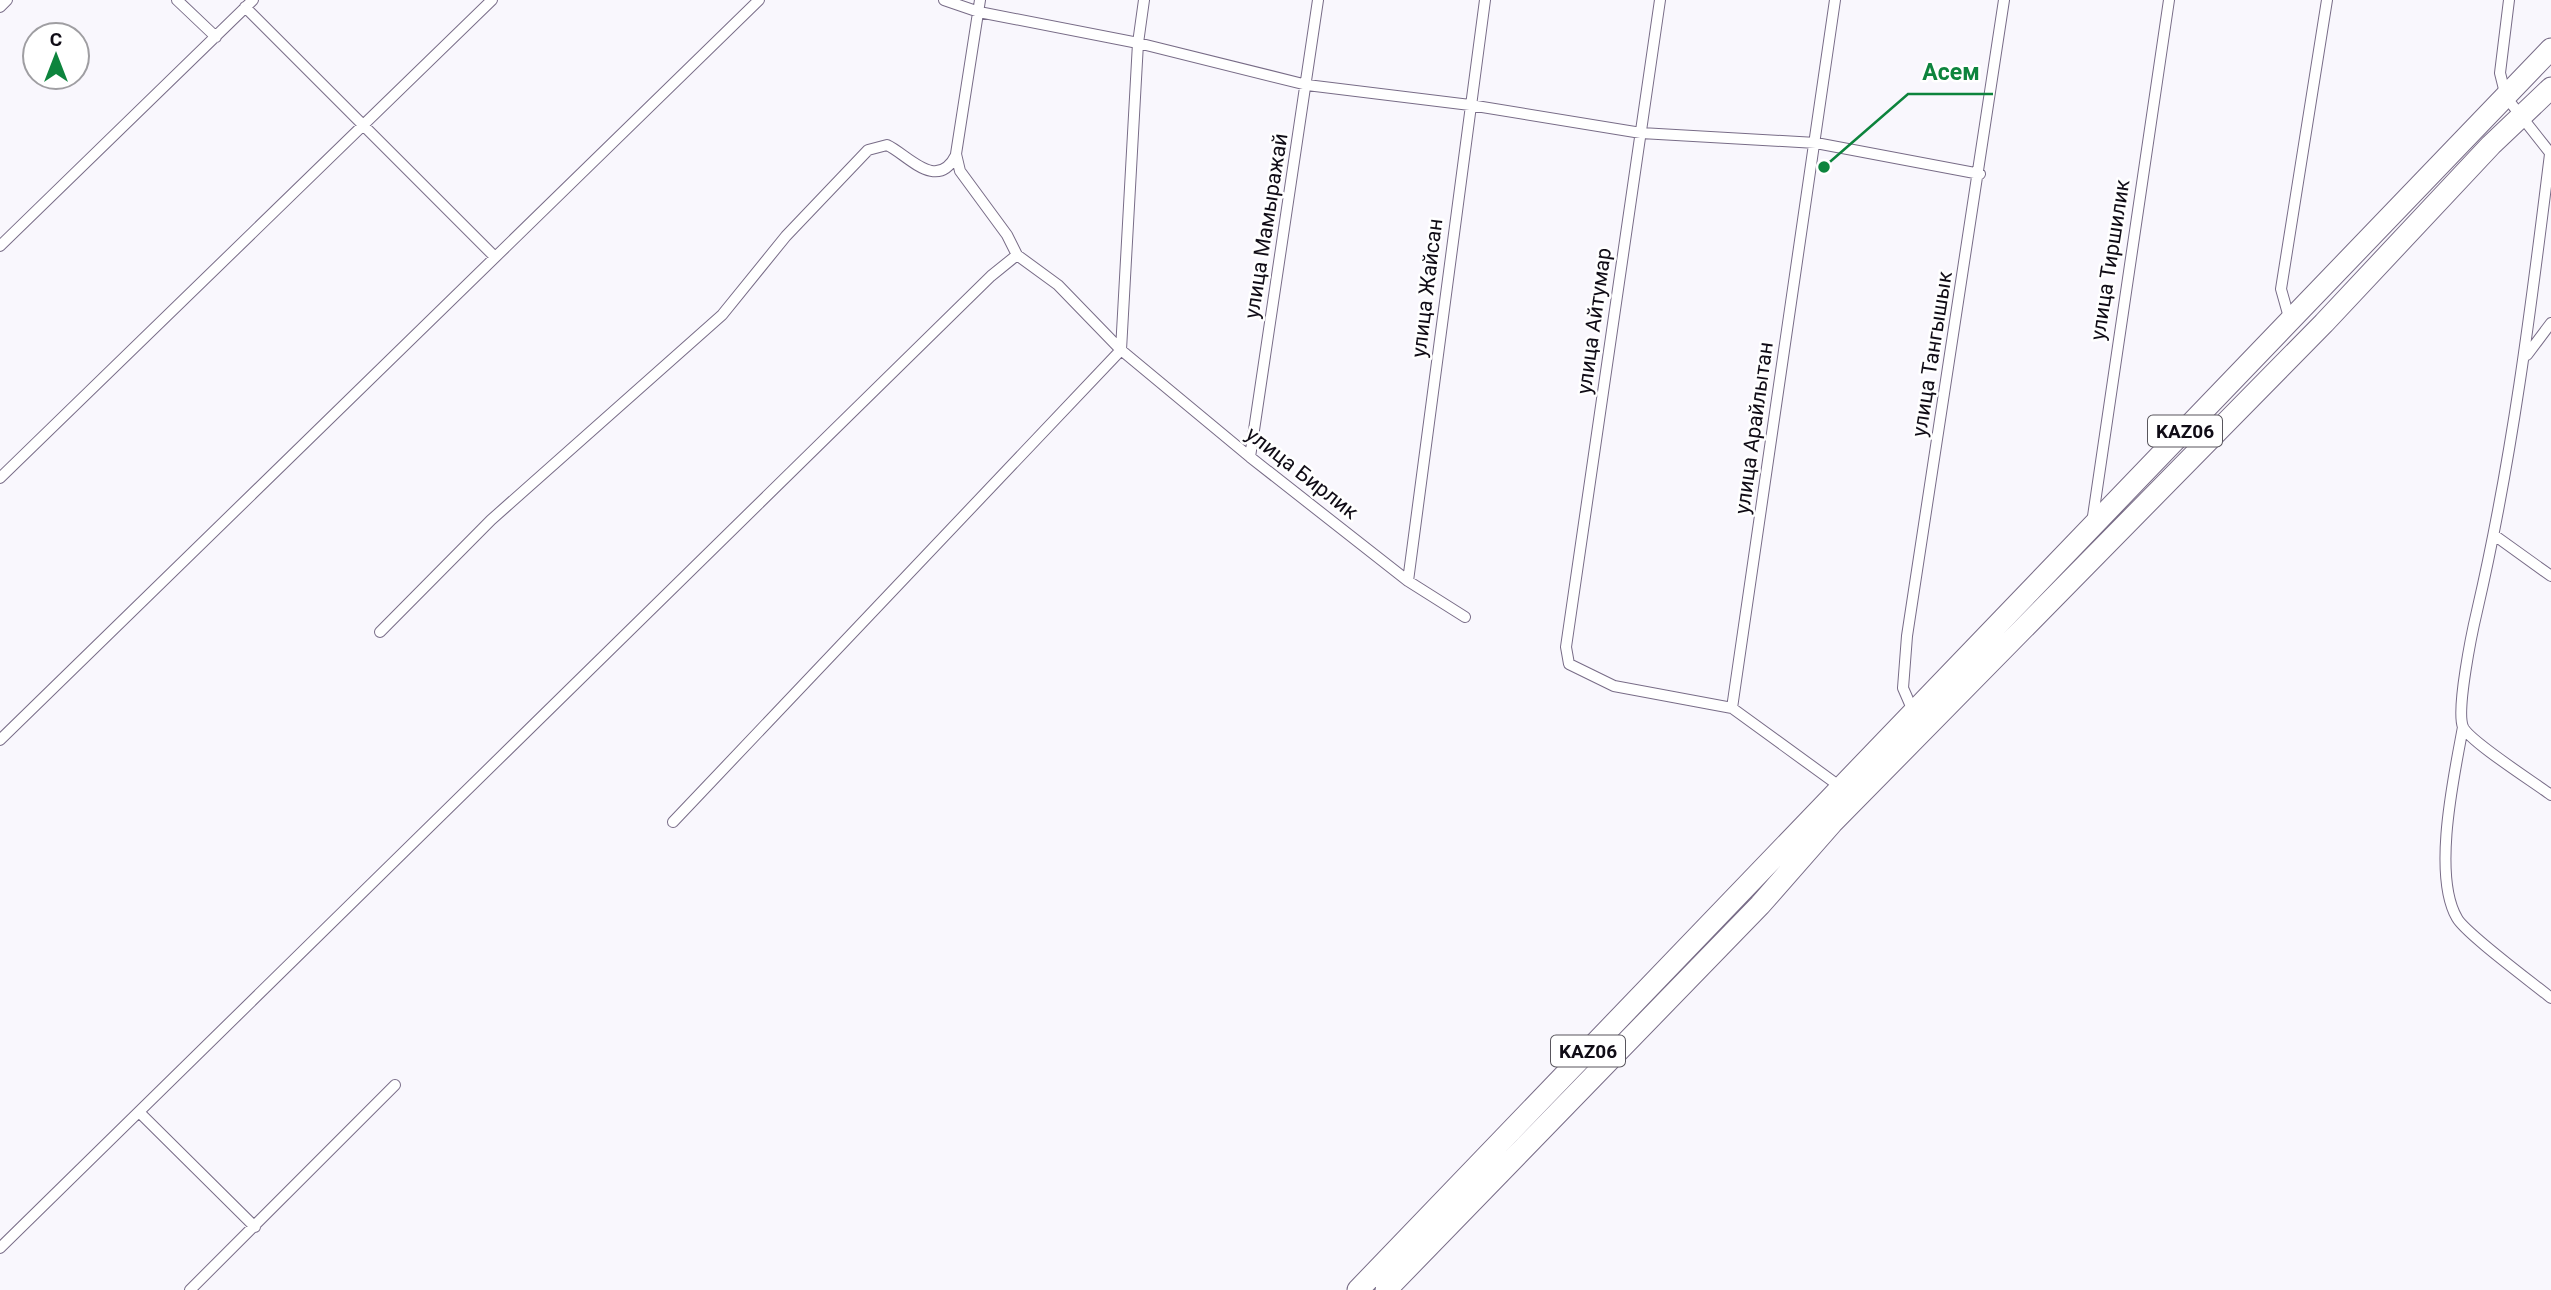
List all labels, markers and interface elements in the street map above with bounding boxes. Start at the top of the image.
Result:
north arrow [21,21,91,91]
text: С [50,28,62,51]
callout: Асем [1908,50,1993,94]
text: Асем [1922,59,1980,86]
street label: улица Мамыражай [1239,132,1293,320]
street label: улица Тиршилик [2085,177,2135,342]
street label: улица Жайсан [1407,217,1447,359]
street label: улица Айтумар [1572,246,1616,396]
street label: улица Тангышык [1907,269,1957,438]
street label: улица Арайлытан [1730,340,1778,516]
road number: KАZ06 [2148,416,2222,446]
street label: улица Бирлик [1241,422,1363,525]
road number: KАZ06 [1551,1036,1625,1066]

